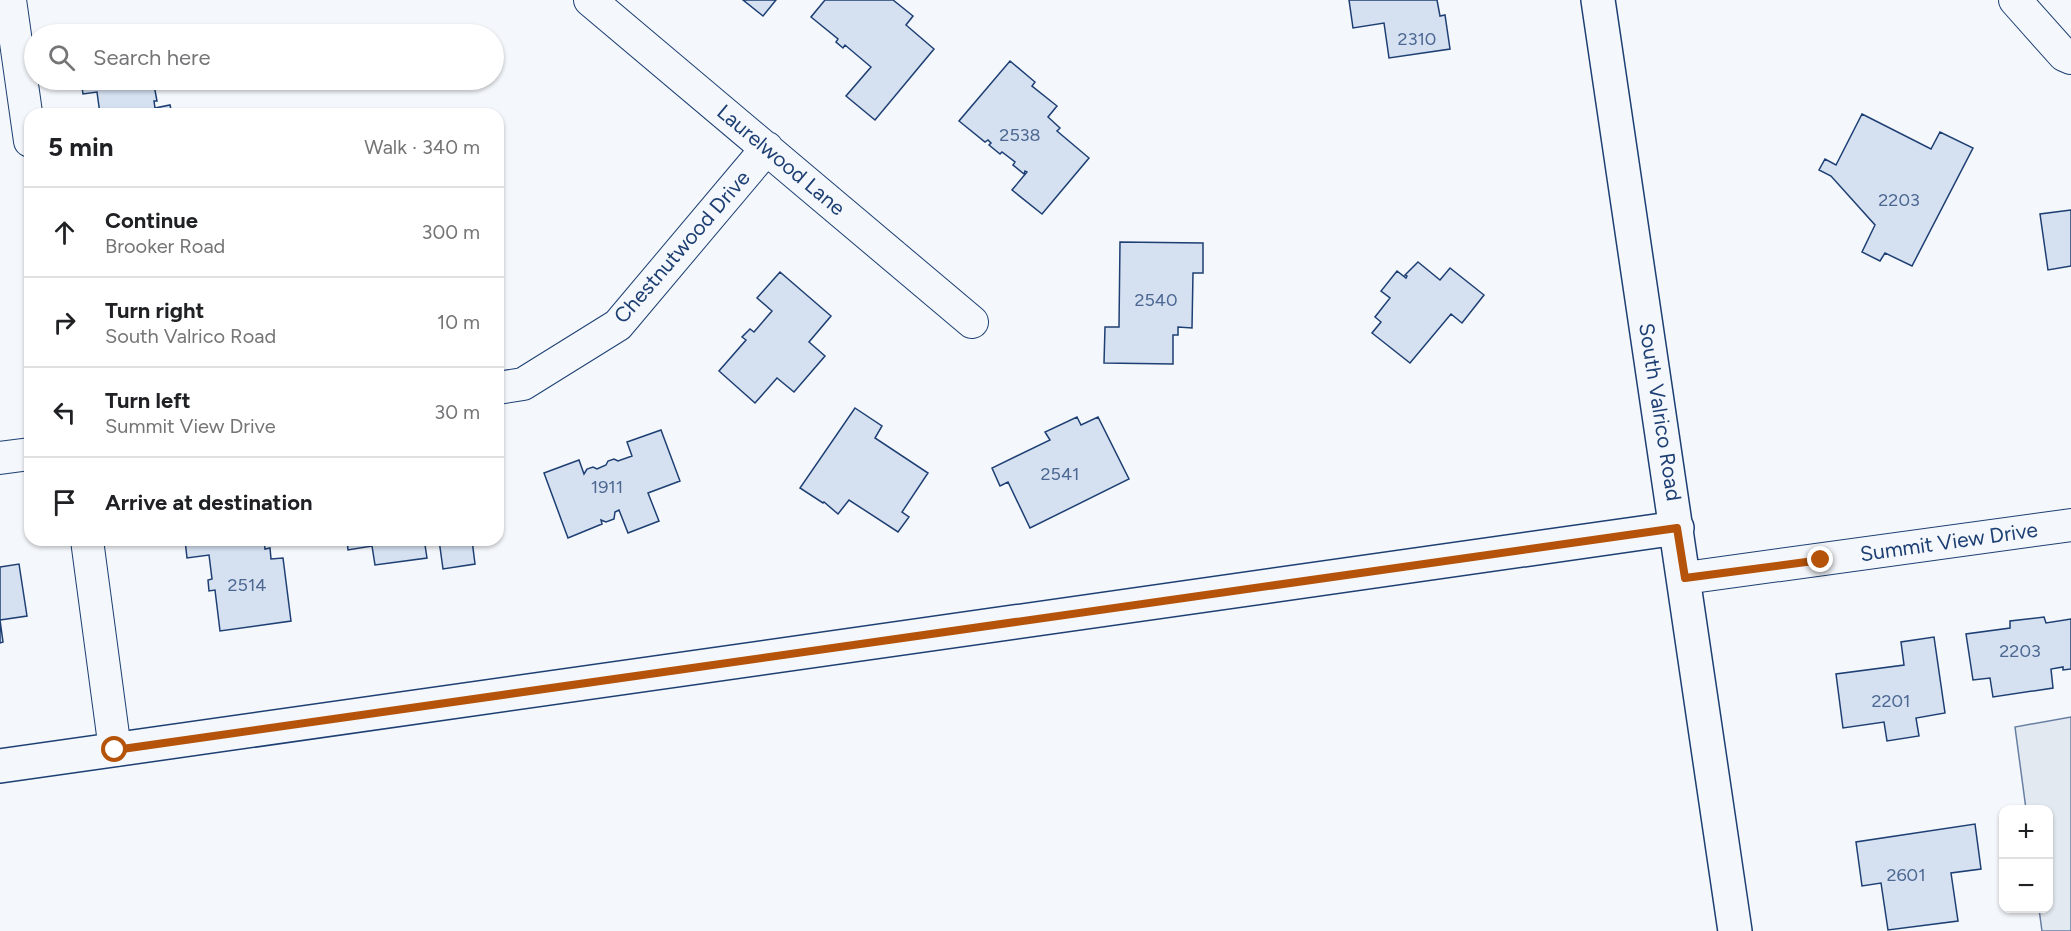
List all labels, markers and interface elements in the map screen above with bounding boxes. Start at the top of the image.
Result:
search box [24,24,504,90]
house number: 2310 [1398,28,1436,50]
icon: search [45,41,78,74]
text: Search here [93,44,211,71]
street label: Laurelwood Lane [712,99,850,220]
house number: 2538 [999,124,1041,146]
text: 5 min [48,131,114,163]
text: Walk · 340 m [364,135,480,159]
street label: Chestnutwood Drive [609,165,755,328]
house number: 2203 [1878,189,1920,211]
text: Continue [105,207,198,234]
icon: ahead [48,216,81,249]
text: 300 m [422,220,480,244]
text: Brooker Road [105,234,225,258]
house number: 2540 [1134,289,1178,311]
text: Turn right [105,297,204,324]
icon: right [48,306,81,339]
text: 10 m [437,310,480,334]
street label: South Valrico Road [1634,321,1687,503]
text: South Valrico Road [105,324,276,348]
text: Turn left [105,387,191,414]
icon: left [48,396,81,429]
text: 30 m [434,400,480,424]
text: Summit View Drive [105,414,276,438]
house number: 2541 [1040,463,1080,485]
house number: 1911 [591,476,623,498]
icon: arrive [48,486,81,519]
text: Arrive at destination [105,489,313,516]
street label: Summit View Drive [1858,517,2039,566]
route end [1807,546,1833,572]
house number: 2514 [227,574,267,596]
house number: 2203 [1999,640,2041,662]
house number: 2201 [1871,690,1911,712]
route start [101,736,127,762]
map controls [1999,805,2053,913]
button: + [1999,805,2053,859]
button: − [1999,859,2053,913]
house number: 2601 [1886,864,1926,886]

